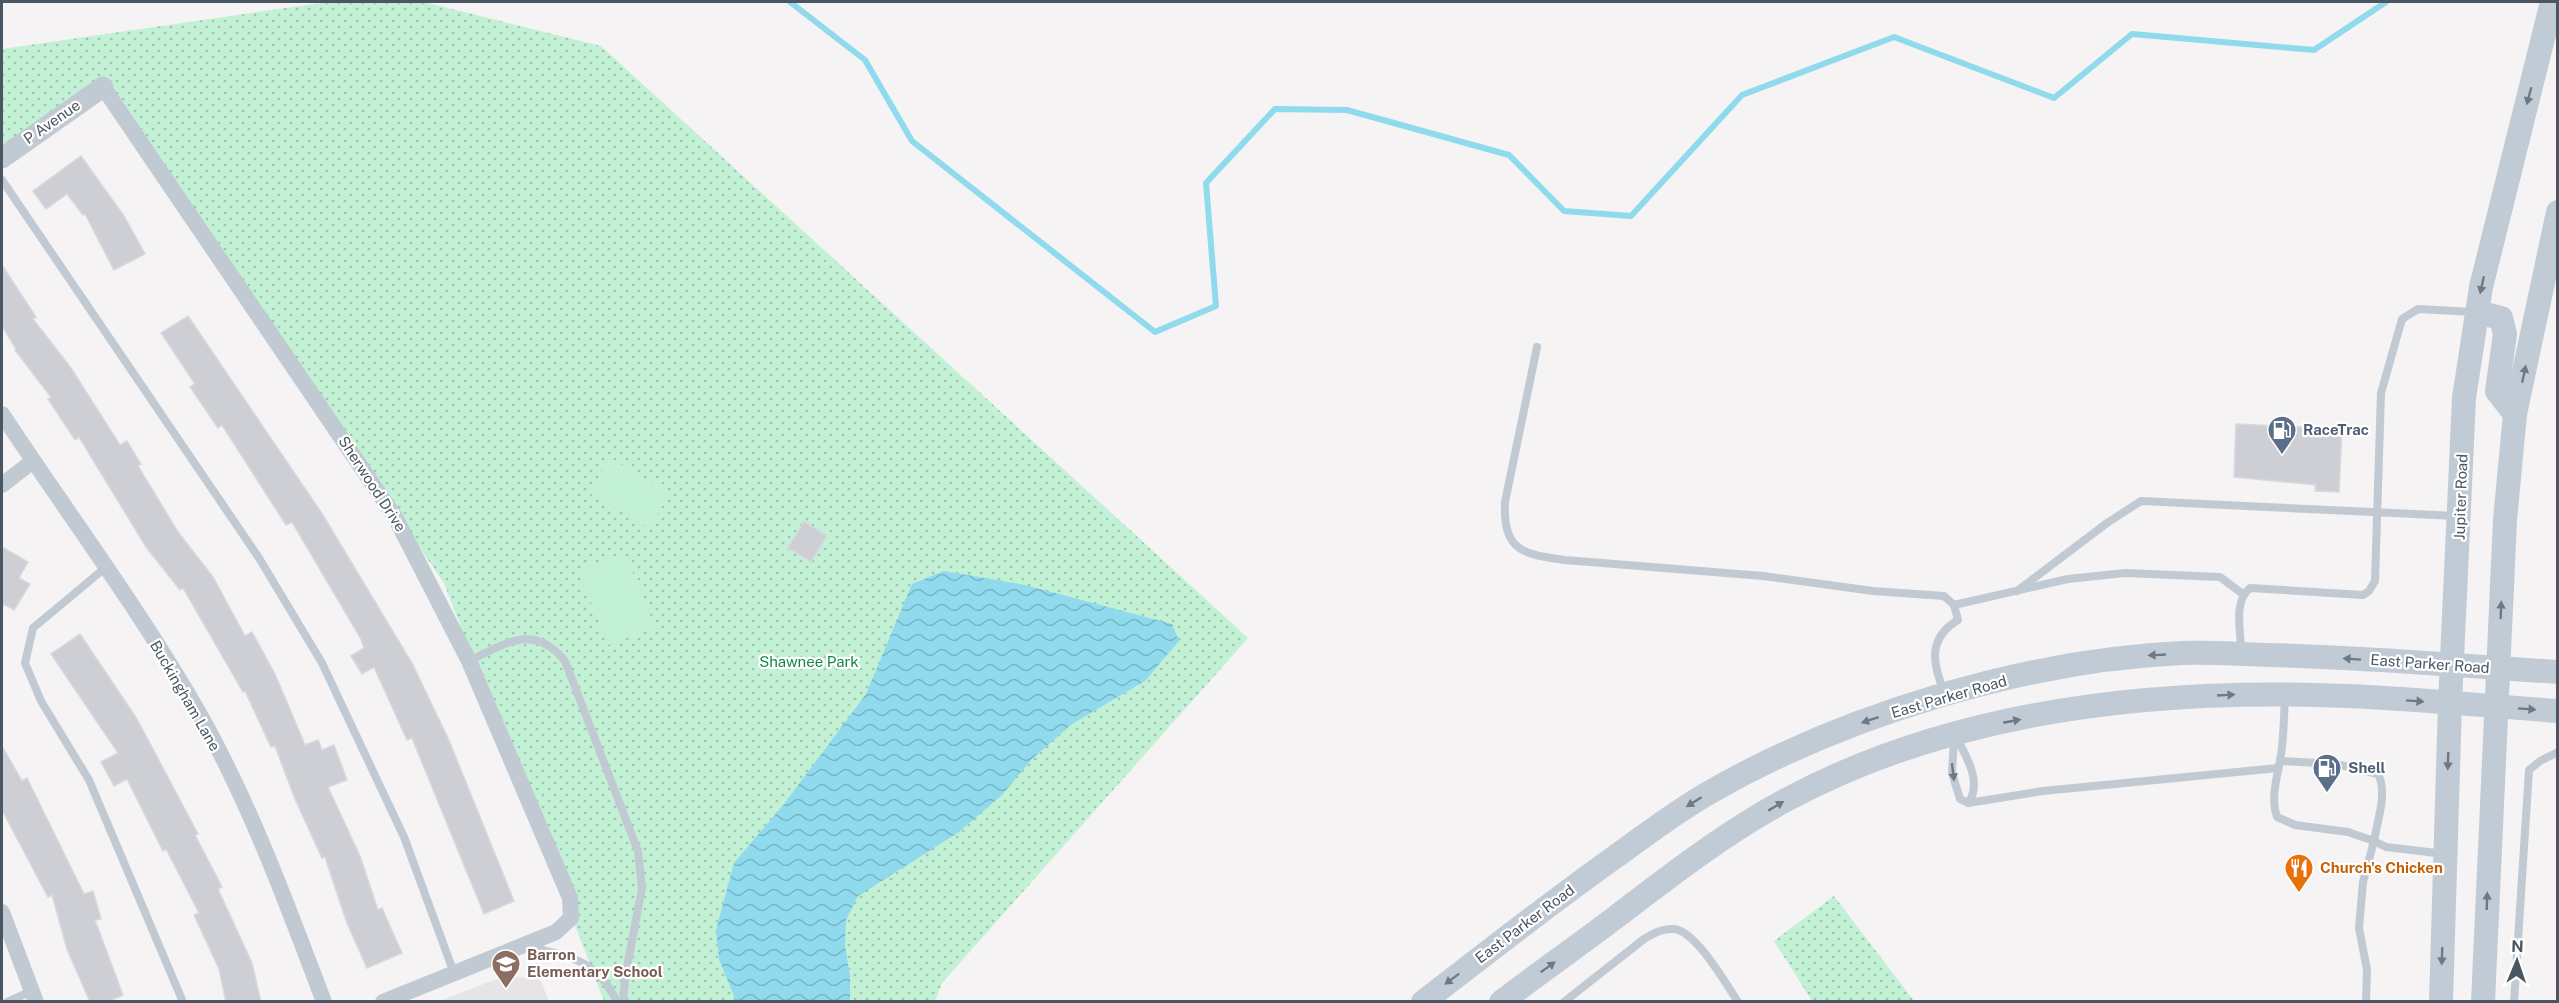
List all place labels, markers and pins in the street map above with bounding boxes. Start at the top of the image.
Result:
fuel station icon: RaceTrac [2266,414,2298,456]
place label: RaceTrac [2303,421,2369,438]
fuel station icon: Shell [2311,752,2343,794]
place label: Shell [2348,759,2386,776]
restaurant icon: Church's Chicken [2283,852,2315,894]
place label: Church's Chicken [2320,859,2443,876]
place label: Barron Elementary School [527,946,663,980]
school or university icon: Barron Elementary School [490,948,522,990]

